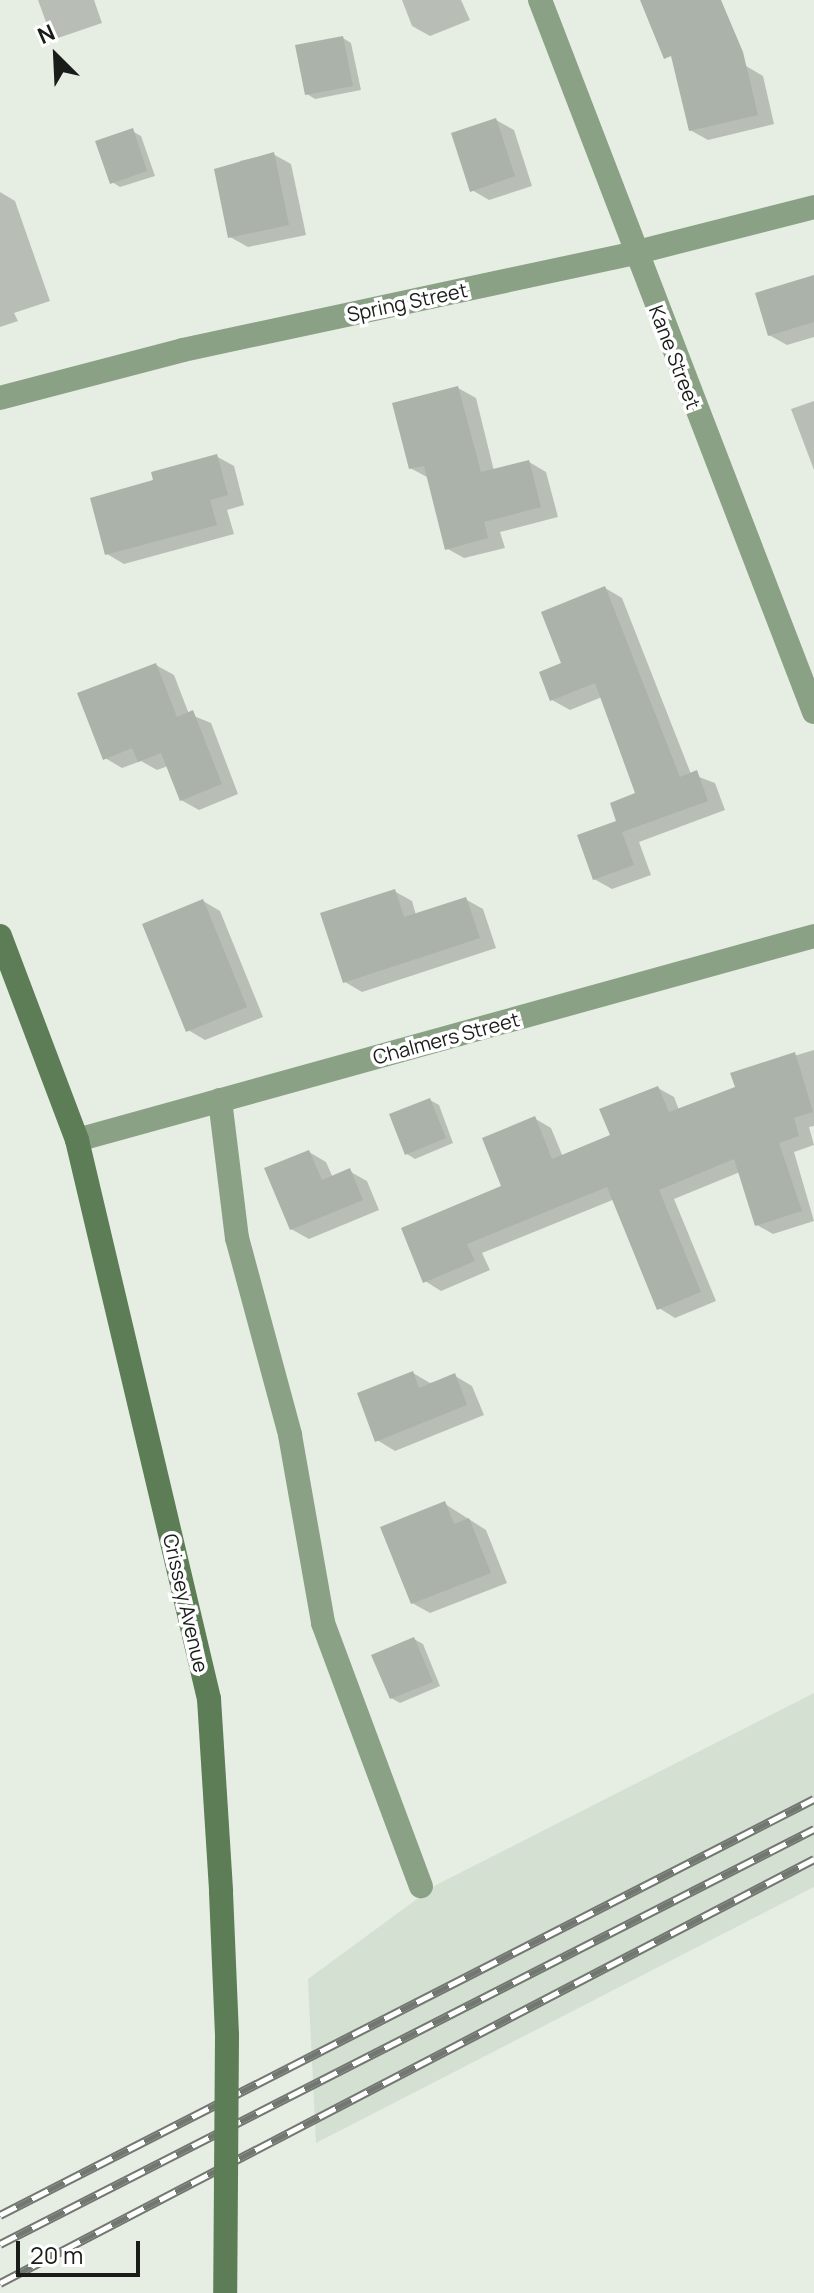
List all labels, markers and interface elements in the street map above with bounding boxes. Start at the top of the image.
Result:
north arrow [16,16,96,96]
text: N [33,17,60,51]
street label: Spring Street [345,278,469,326]
street label: Kane Street [644,302,706,412]
street label: Chalmers Street [370,1007,522,1069]
street label: Crissey Avenue [158,1531,214,1675]
scale bar [20,2225,144,2275]
text: 20 m [30,2238,83,2271]

